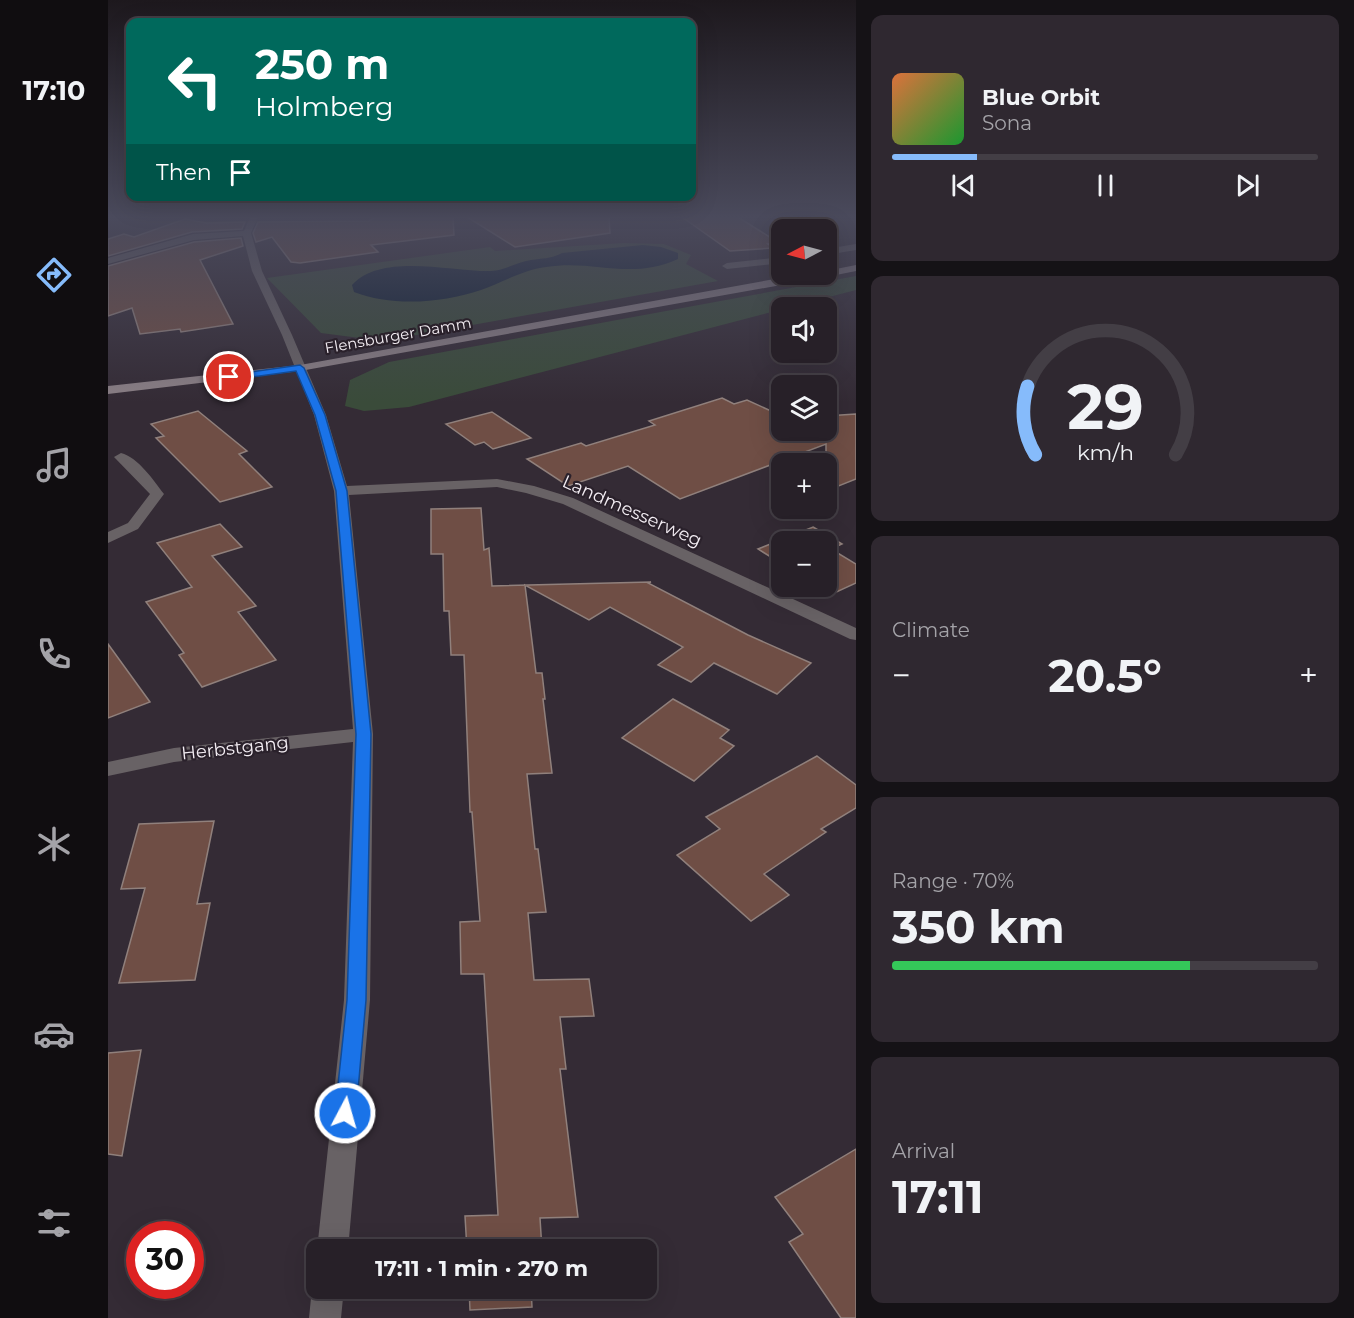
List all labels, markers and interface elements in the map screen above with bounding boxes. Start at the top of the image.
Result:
text: 250 m [255,38,389,90]
icon: left [156,42,234,120]
text: 17:10 [23,74,85,107]
text: Blue Orbit [982,84,1100,111]
text: Holmberg [255,90,393,123]
text: Sona [982,111,1032,135]
icon: arrive [224,156,257,189]
text: Then [156,159,212,186]
icon: previous [947,169,980,202]
icon: pause [1089,169,1122,202]
icon: next [1231,169,1264,202]
north arrow [771,219,837,285]
map controls [771,219,837,597]
icon: directions [33,254,75,296]
button: sound [771,297,837,363]
street label: Flensburger Damm [323,313,473,357]
pin [203,351,254,402]
icon: arrive [212,360,245,393]
text: 29 [1067,370,1143,446]
button: layers [771,375,837,441]
text: km/h [1076,440,1134,466]
icon: music [33,444,75,486]
button: + [771,453,837,519]
street label: Landmesserweg [559,470,705,552]
button: − [771,531,837,597]
text: Climate [892,618,970,642]
icon: phone [33,633,75,675]
text: 20.5° [1048,648,1162,703]
text: − [892,655,911,695]
text: + [1299,655,1318,695]
street label: Herbstgang [180,731,290,765]
icon: climate [33,823,75,865]
text: Range · 70% [892,869,1014,893]
text: 350 km [892,899,1065,954]
icon: car [33,1013,75,1055]
position arrow [313,1081,377,1145]
text: Arrival [892,1139,955,1163]
text: 17:11 [892,1169,984,1224]
icon: filters [33,1202,75,1244]
speed limit sign: 30 [126,1221,204,1299]
text: 17:11 · 1 min · 270 m [375,1255,588,1282]

